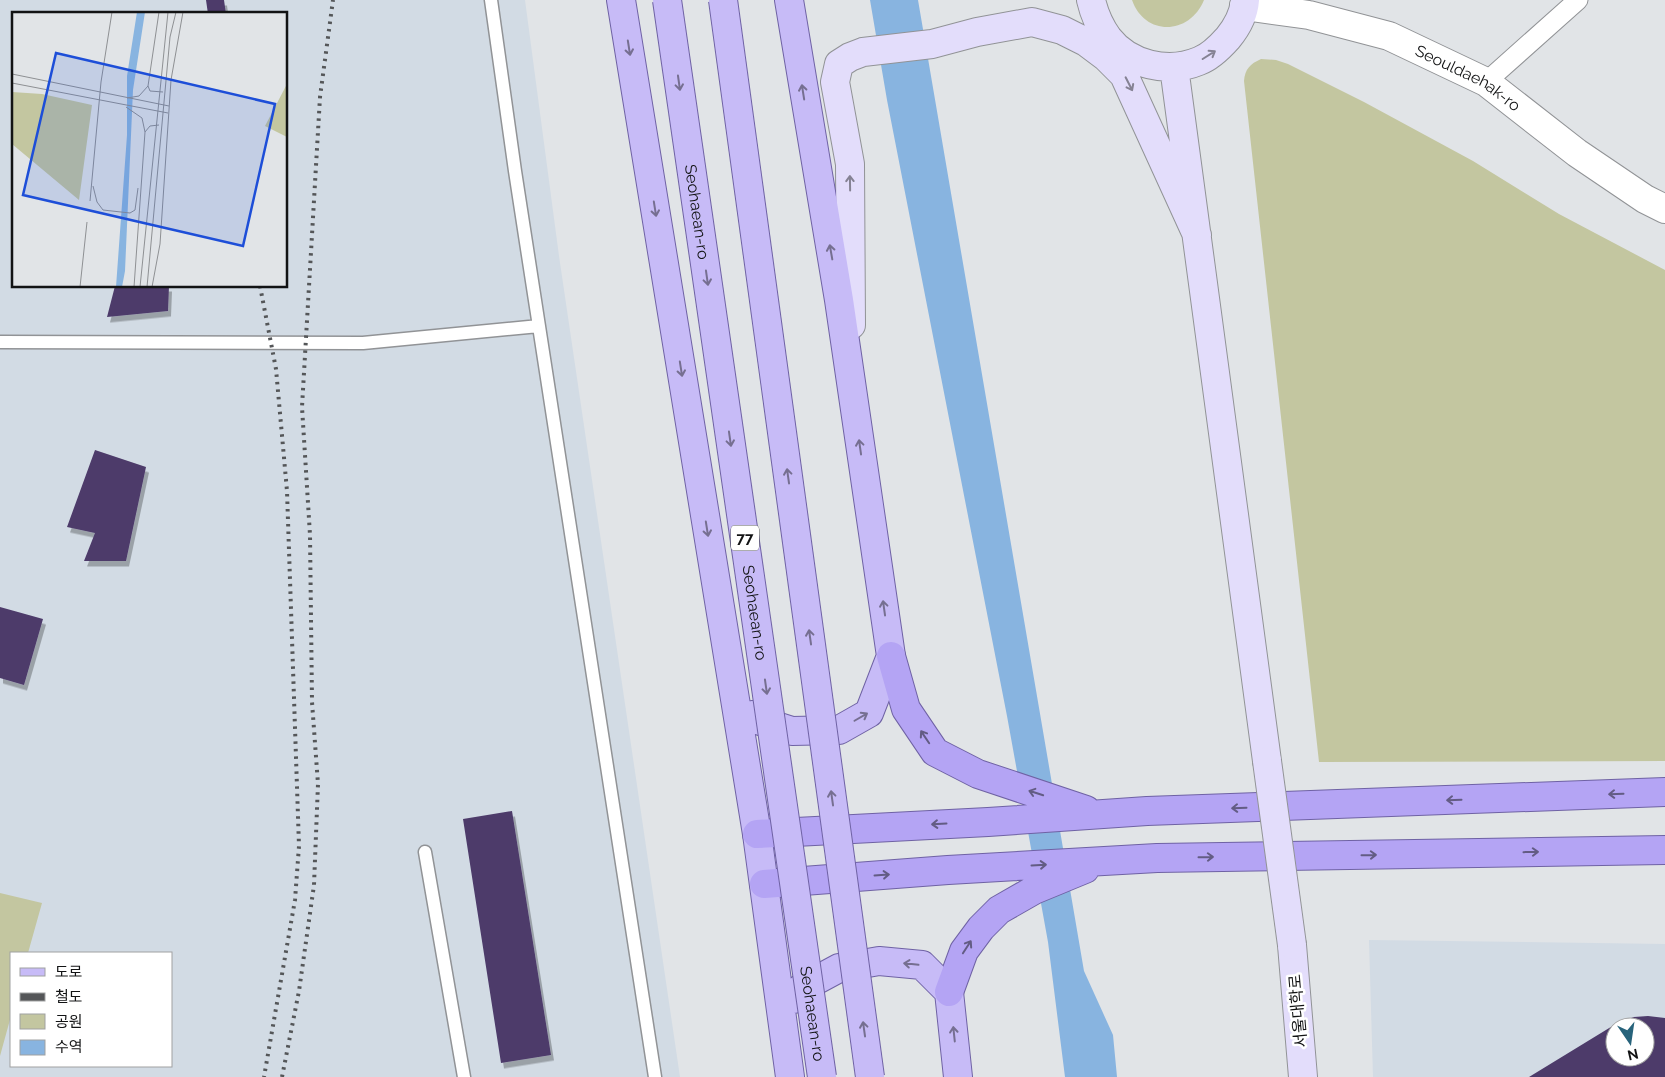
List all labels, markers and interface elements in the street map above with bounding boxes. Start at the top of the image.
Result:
inset map [12,12,288,288]
one-way arrow [625,40,635,56]
street label: Seouldaehak-ro [1413,41,1524,115]
one-way arrow [1202,50,1216,60]
one-way arrow [674,75,684,91]
one-way arrow [1125,76,1134,91]
one-way arrow [798,84,808,100]
street label: Seohaean-ro [681,163,714,261]
one-way arrow [845,176,855,192]
one-way arrow [651,200,661,216]
one-way arrow [825,244,835,260]
one-way arrow [703,270,713,286]
one-way arrow [677,361,687,377]
one-way arrow [726,431,736,447]
one-way arrow [855,440,865,456]
one-way arrow [783,469,793,485]
one-way arrow [703,521,713,537]
road number: 77 [731,526,759,550]
street label: Seohaean-ro [739,564,771,661]
one-way arrow [879,600,889,616]
one-way arrow [805,630,815,646]
one-way arrow [761,678,771,694]
one-way arrow [854,712,868,722]
one-way arrow [920,730,930,744]
one-way arrow [1029,788,1045,798]
one-way arrow [1609,789,1625,799]
one-way arrow [827,791,837,807]
one-way arrow [1446,795,1462,805]
one-way arrow [1231,803,1247,812]
one-way arrow [931,820,947,829]
one-way arrow [1522,847,1539,857]
one-way arrow [1360,850,1376,860]
one-way arrow [1198,853,1214,862]
one-way arrow [1030,860,1046,869]
one-way arrow [874,870,890,880]
one-way arrow [962,940,973,954]
legend [10,952,172,1067]
one-way arrow [904,959,920,969]
text: 도로 [55,963,83,981]
street label: Seohaean-ro [797,965,829,1062]
street label: 서울대학로 [1285,973,1311,1048]
text: 철도 [55,988,83,1006]
text: 공원 [55,1013,83,1031]
north arrow [1605,1017,1655,1067]
one-way arrow [859,1021,869,1037]
one-way arrow [949,1027,959,1043]
text: 수역 [55,1038,83,1056]
text: N [1626,1046,1640,1064]

